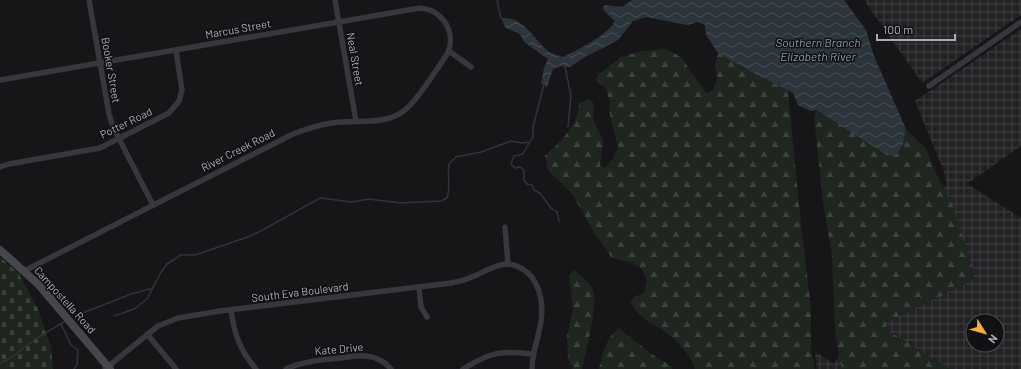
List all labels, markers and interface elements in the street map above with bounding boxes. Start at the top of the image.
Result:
street label: Marcus Street [204,16,272,41]
scale bar [877,16,955,42]
text: 100 m [883,22,913,36]
street label: Neal Street [344,31,367,86]
water label: Southern Branch Elizabeth River [775,35,861,63]
street label: Booker Street [99,36,124,104]
street label: Potter Road [98,104,154,141]
street label: River Creek Road [199,125,277,174]
street label: Campostella Road [32,264,99,336]
street label: South Eva Boulevard [251,279,349,304]
north arrow [965,313,1005,353]
text: N [986,332,1001,346]
street label: Kate Drive [314,340,364,357]

